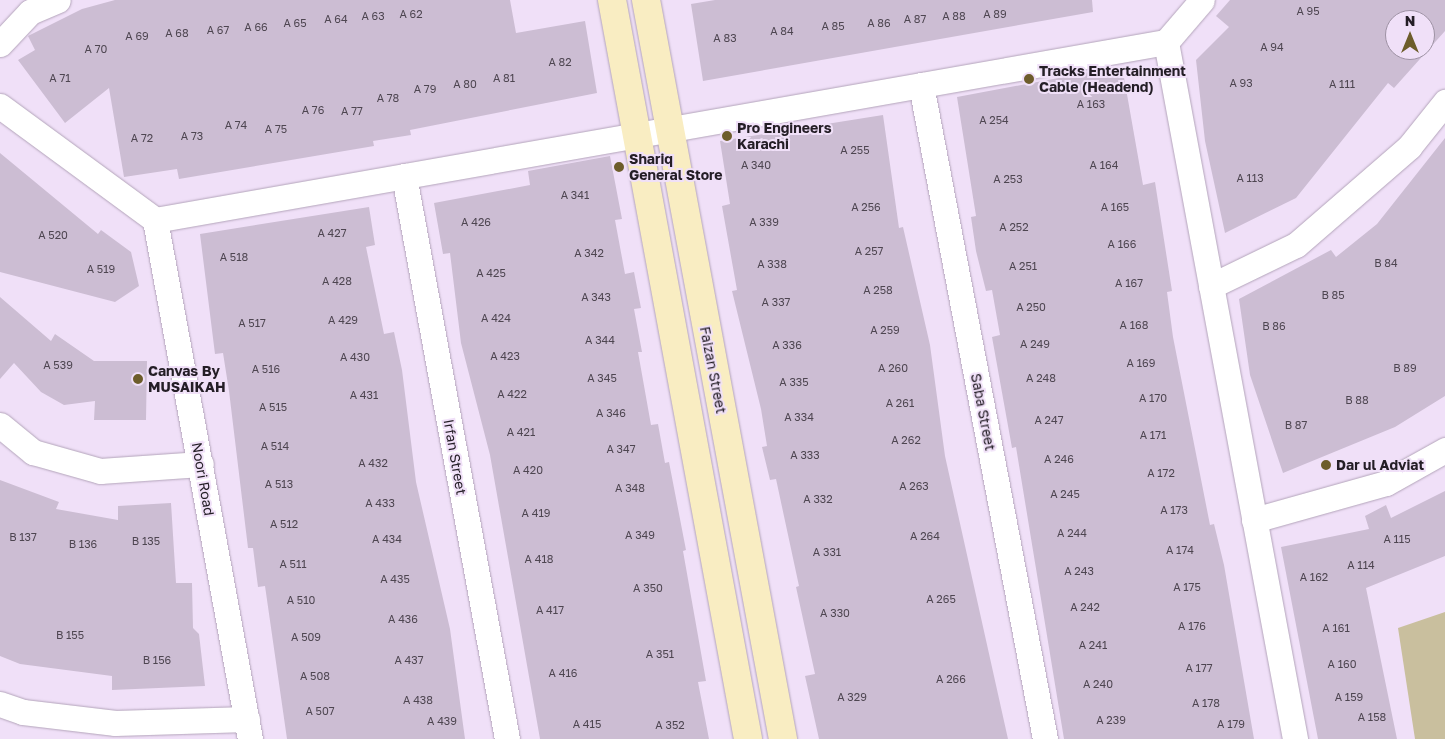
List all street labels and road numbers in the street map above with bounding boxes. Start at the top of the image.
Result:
street label: Faizan Street [696,325,730,415]
street label: Saba Street [967,372,999,452]
street label: Irfan Street [440,418,470,496]
street label: Noori Road [188,441,218,517]

